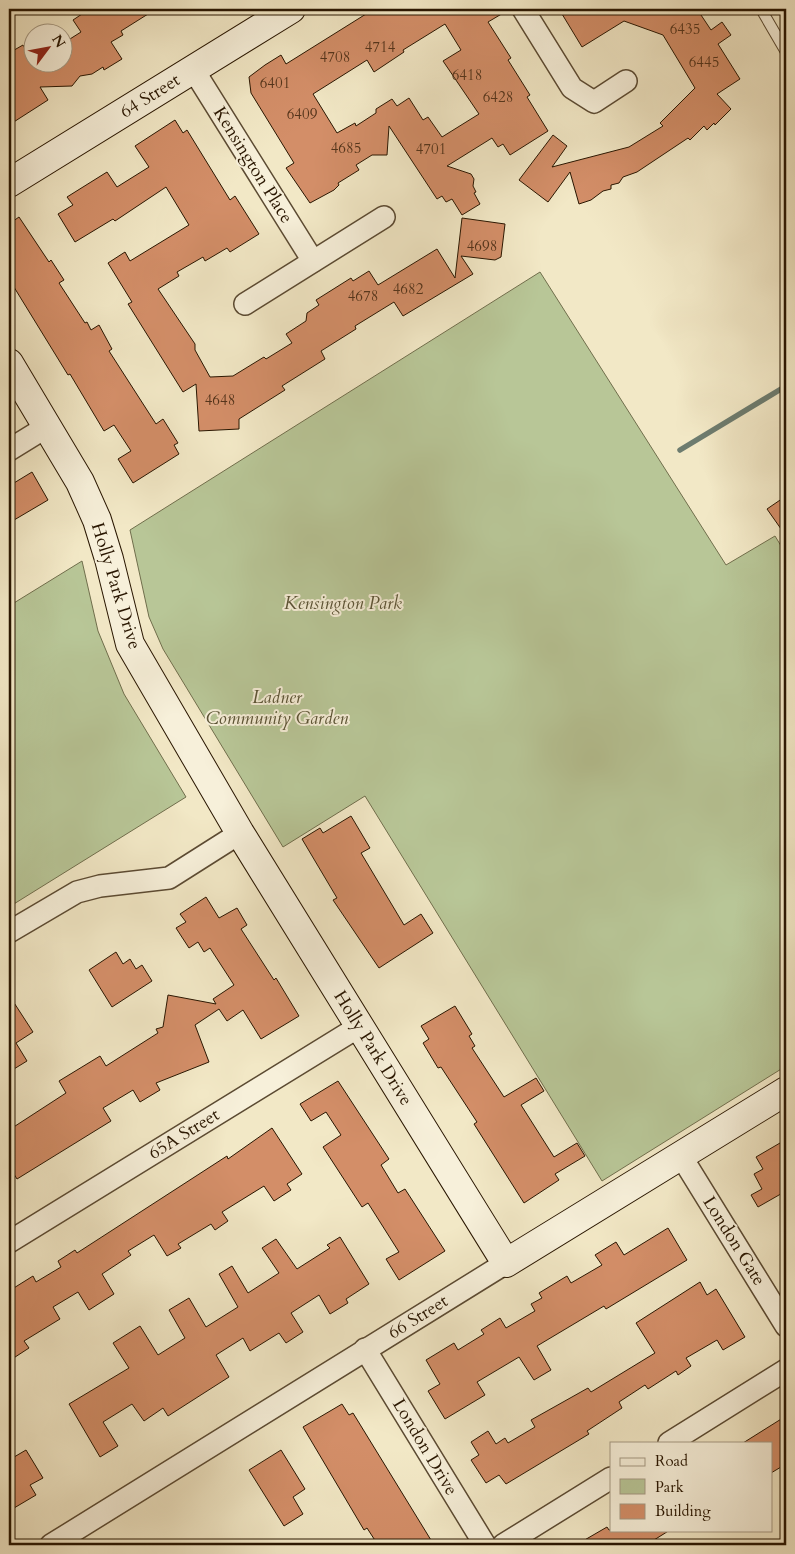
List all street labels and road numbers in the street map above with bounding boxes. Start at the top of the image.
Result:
street label: 64 Street [115,68,185,124]
street label: Kensington Place [207,102,299,228]
street label: Holly Park Drive [85,520,147,652]
street label: Holly Park Drive [328,986,418,1110]
street label: 65A Street [144,1102,225,1166]
street label: London Gate [697,1192,771,1290]
street label: 66 Street [383,1289,453,1345]
street label: London Drive [386,1394,464,1500]

